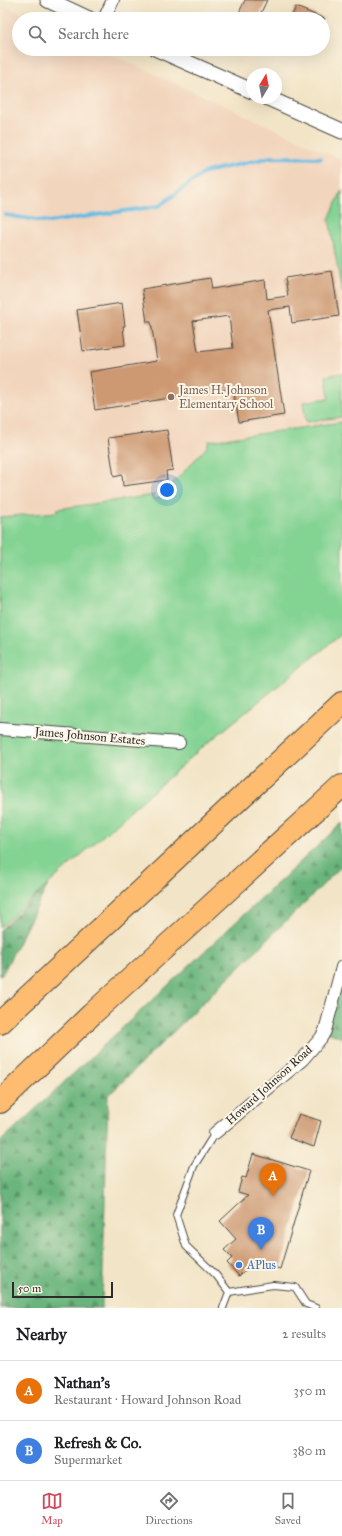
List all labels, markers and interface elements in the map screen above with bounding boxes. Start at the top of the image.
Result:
search box [12,12,330,56]
icon: search [26,23,48,45]
text: Search here [58,25,129,43]
north arrow [246,68,282,104]
place label: James H. Johnson Elementary School [177,383,274,411]
marker: James H. Johnson Elementary School [166,392,176,402]
your location [157,480,177,500]
street label: James Johnson Estates [32,724,146,749]
street label: Howard Johnson Road [223,1043,316,1128]
pin: A [260,1163,286,1196]
pin: B [248,1217,274,1250]
place label: APlus [246,1258,276,1272]
marker: APlus [234,1260,244,1270]
scale bar [12,1280,113,1299]
text: 50 m [18,1282,41,1295]
text: Nearby [16,1324,67,1345]
text: 2 results [282,1326,326,1342]
text: Nathan's [54,1374,110,1392]
text: A [25,1383,33,1399]
text: 350 m [293,1383,326,1399]
text: Restaurant · Howard Johnson Road [54,1392,241,1408]
text: Refresh & Co. [54,1434,142,1452]
text: B [25,1443,33,1459]
text: 380 m [293,1443,326,1459]
text: Supermarket [54,1452,122,1468]
tab: Map [41,1490,63,1527]
tab: Directions [145,1490,193,1527]
tab: Saved [275,1490,301,1527]

